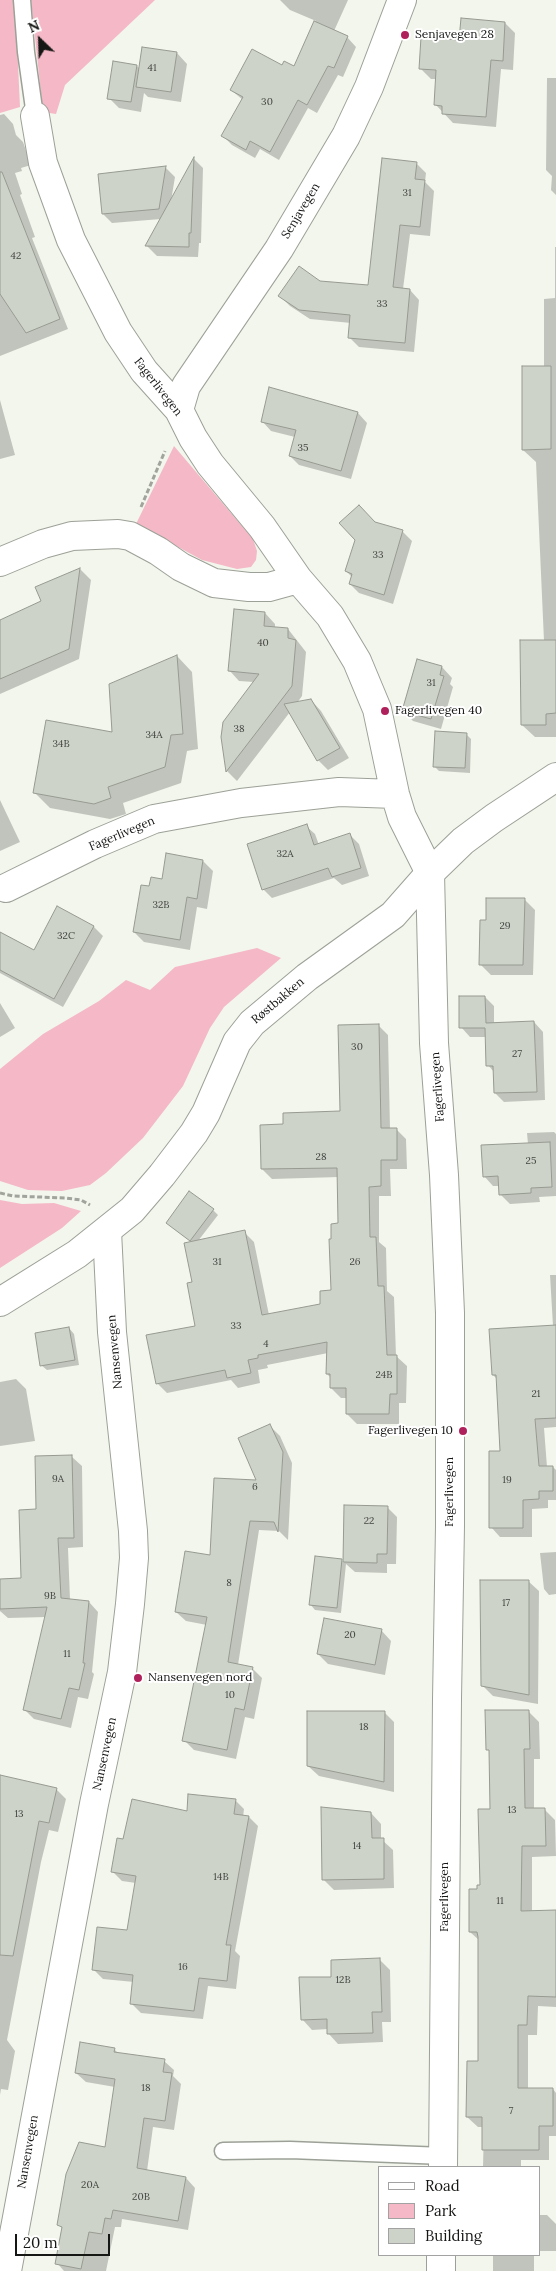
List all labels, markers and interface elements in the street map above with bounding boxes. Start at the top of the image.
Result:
north arrow [15,15,65,65]
text: N [25,16,42,37]
place label: Senjavegen 28 [415,28,494,42]
marker: Senjavegen 28 [399,29,411,41]
house number: 41 [147,62,157,74]
house number: 30 [261,96,273,108]
street label: Senjavegen [279,180,323,242]
house number: 31 [402,187,412,199]
house number: 42 [11,250,21,262]
house number: 33 [376,298,388,310]
street label: Fagerlivegen [131,355,185,419]
house number: 35 [297,442,309,454]
house number: 33 [372,549,384,561]
house number: 40 [257,637,269,649]
house number: 31 [426,677,436,689]
place label: Fagerlivegen 40 [395,704,482,718]
marker: Fagerlivegen 40 [379,705,391,717]
house number: 38 [233,723,245,735]
house number: 34A [145,729,163,741]
house number: 34B [52,738,70,750]
street label: Fagerlivegen [87,814,157,854]
house number: 32A [276,848,294,860]
house number: 32B [152,899,170,911]
house number: 29 [499,920,511,932]
house number: 32C [57,930,75,942]
street label: Røstbakken [249,975,307,1027]
house number: 30 [351,1041,363,1053]
house number: 27 [512,1048,522,1060]
street label: Fagerlivegen [428,1052,448,1122]
house number: 28 [316,1151,326,1163]
house number: 25 [526,1155,536,1167]
house number: 31 [212,1256,222,1268]
house number: 26 [349,1256,361,1268]
street label: Nansenvegen [105,1314,125,1390]
house number: 33 [230,1320,242,1332]
house number: 4 [263,1338,269,1350]
house number: 24B [376,1369,392,1381]
house number: 21 [531,1388,541,1400]
place label: Fagerlivegen 10 [368,1424,453,1438]
marker: Fagerlivegen 10 [457,1425,469,1437]
street label: Fagerlivegen [443,1457,457,1527]
house number: 9A [52,1473,64,1485]
house number: 19 [502,1474,512,1486]
house number: 6 [252,1481,258,1493]
house number: 22 [364,1515,374,1527]
house number: 8 [226,1577,232,1589]
house number: 9B [44,1590,56,1602]
house number: 17 [502,1597,510,1609]
house number: 20 [344,1629,356,1641]
house number: 11 [63,1648,71,1660]
place label: Nansenvegen nord [148,1671,252,1685]
marker: Nansenvegen nord [132,1672,144,1684]
house number: 10 [225,1689,235,1701]
street label: Nansenvegen [90,1716,120,1792]
house number: 18 [359,1721,369,1733]
house number: 13 [507,1804,517,1816]
house number: 13 [14,1808,24,1820]
house number: 14 [352,1840,362,1852]
street label: Fagerlivegen [438,1862,452,1932]
house number: 14B [213,1871,229,1883]
house number: 11 [496,1895,504,1907]
house number: 16 [178,1961,188,1973]
house number: 12B [335,1974,351,1986]
house number: 18 [141,2082,151,2094]
house number: 7 [509,2105,513,2117]
street label: Nansenvegen [14,2114,42,2190]
legend [378,2166,541,2256]
text: Road [425,2176,460,2195]
house number: 20A [81,2179,99,2191]
house number: 20B [132,2191,150,2203]
text: Park [425,2201,456,2220]
scale bar [18,2224,112,2256]
text: Building [425,2226,482,2245]
text: 20 m [23,2233,58,2252]

